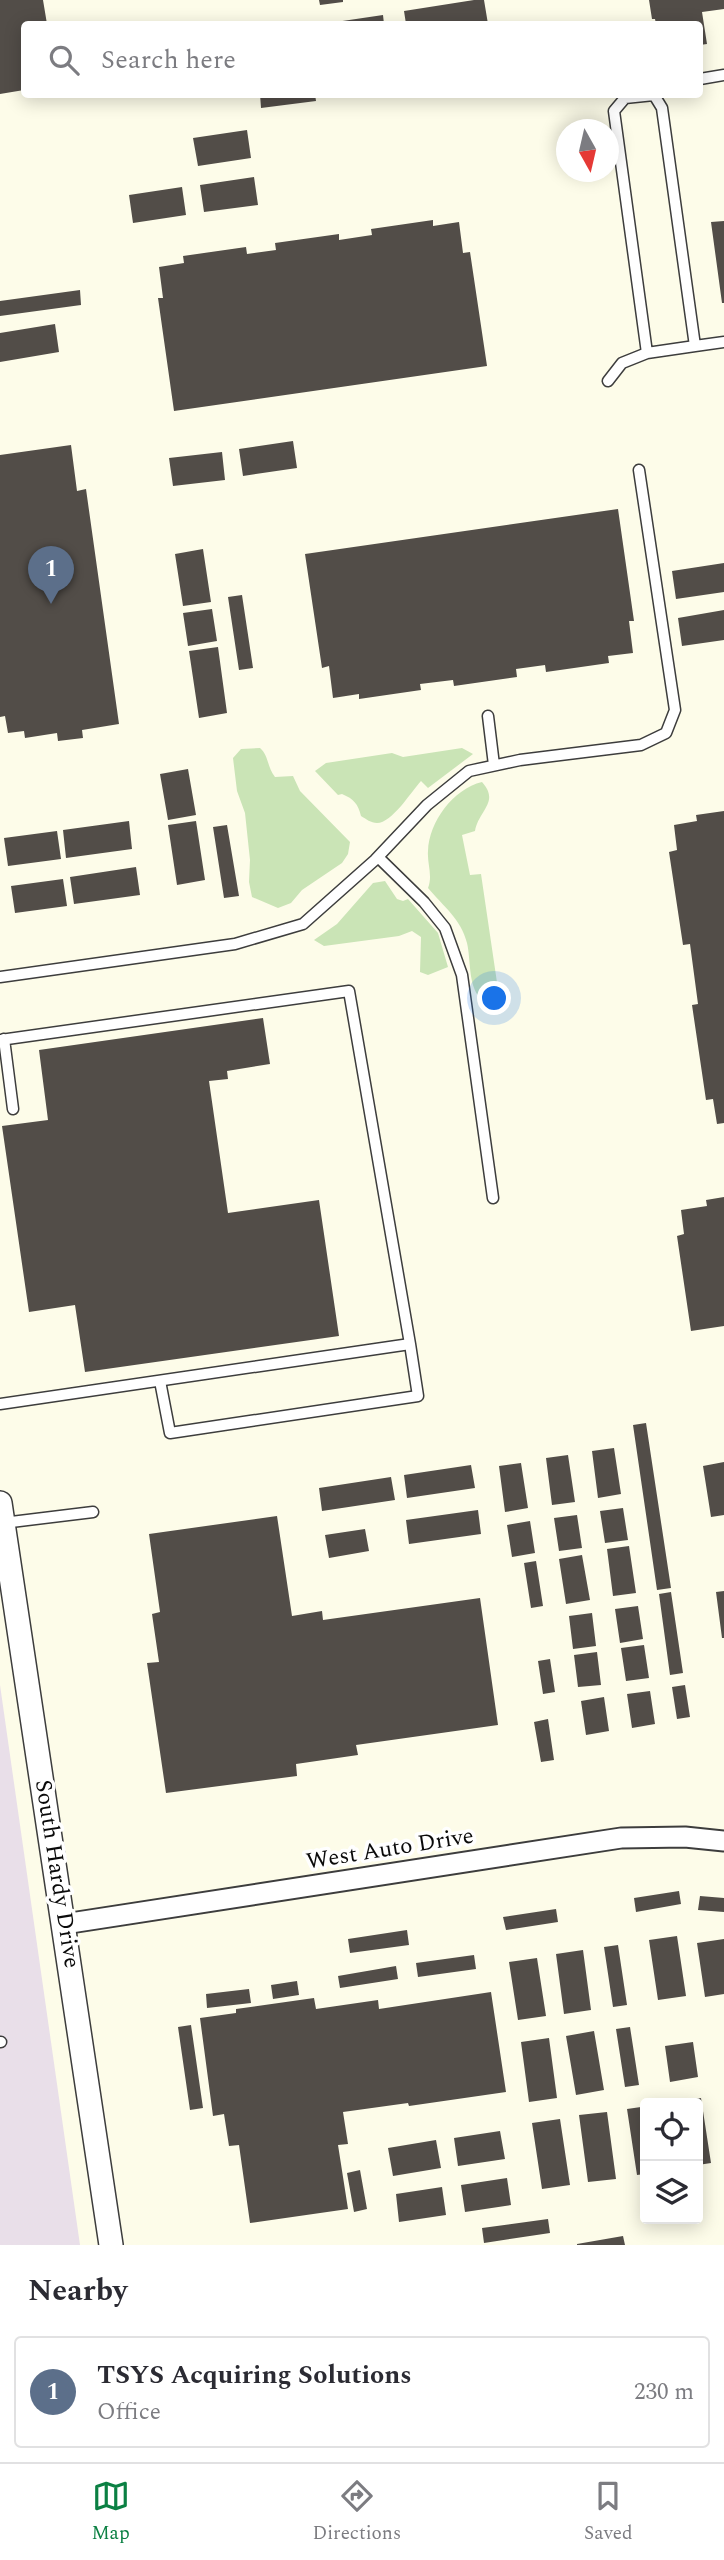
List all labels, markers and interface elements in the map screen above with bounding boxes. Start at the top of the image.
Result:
search box [21,21,703,98]
text: Search here [101,40,236,80]
icon: search [45,41,83,79]
north arrow [556,119,619,182]
pin: 1 [28,546,74,604]
your location [477,981,511,1015]
street label: South Hardy Drive [25,1777,89,1971]
street label: West Auto Drive [304,1818,476,1880]
map controls [640,2098,703,2224]
button: locate [640,2098,703,2161]
button: layers [640,2161,703,2224]
text: Nearby [28,2268,127,2314]
text: TSYS Acquiring Solutions [97,2355,412,2395]
text: 1 [47,2375,59,2410]
text: 230 m [634,2375,694,2410]
text: Office [97,2395,161,2430]
tab: Map [91,2477,130,2548]
tab: Directions [312,2477,401,2548]
tab: Saved [584,2477,633,2548]

